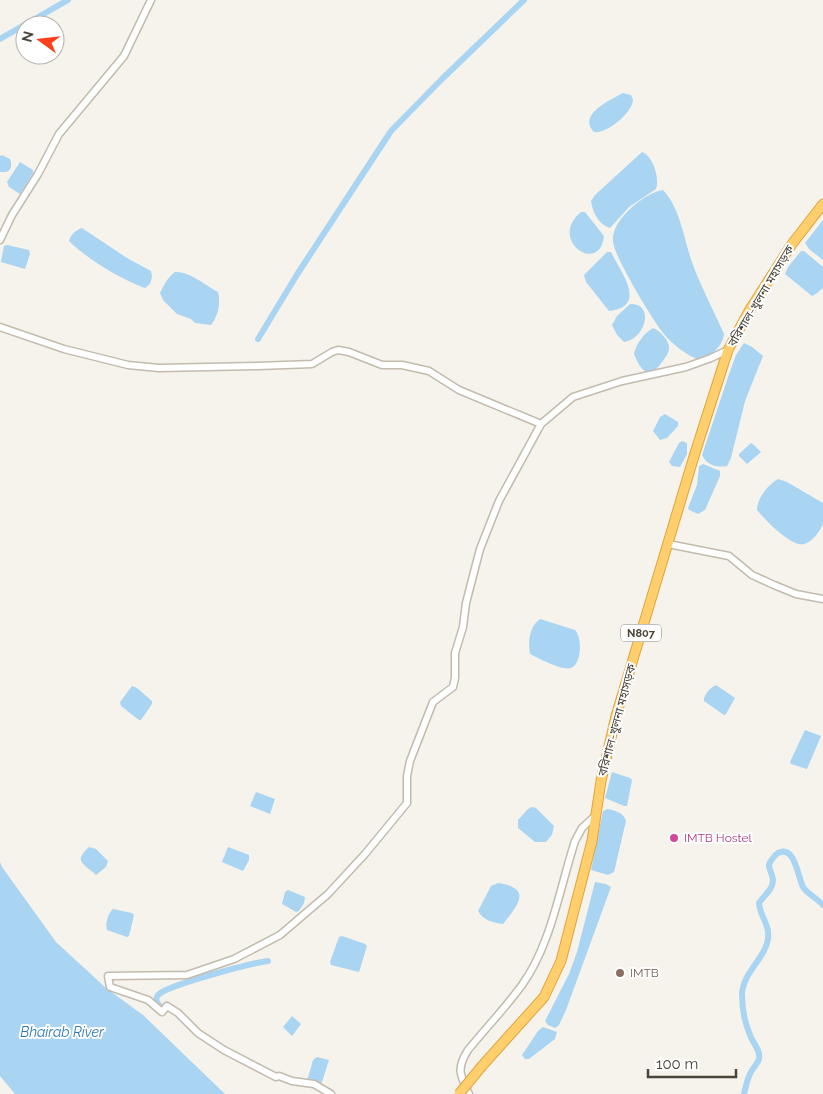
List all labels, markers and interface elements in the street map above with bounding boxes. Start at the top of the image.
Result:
north arrow [15,15,65,65]
text: N [18,29,37,44]
street label: বরিশাল-খুলনা মহাসড়ক [724,242,798,350]
road number: N807 [621,624,661,641]
street label: বরিশাল-খুলনা মহাসড়ক [594,662,640,779]
place label: IMTB Hostel [684,831,753,845]
marker: IMTB Hostel [668,832,680,844]
place label: IMTB [630,966,659,980]
marker: IMTB [614,967,626,979]
water label: Bhairab River [20,1024,105,1040]
scale bar [648,1046,736,1078]
text: 100 m [656,1055,698,1073]

